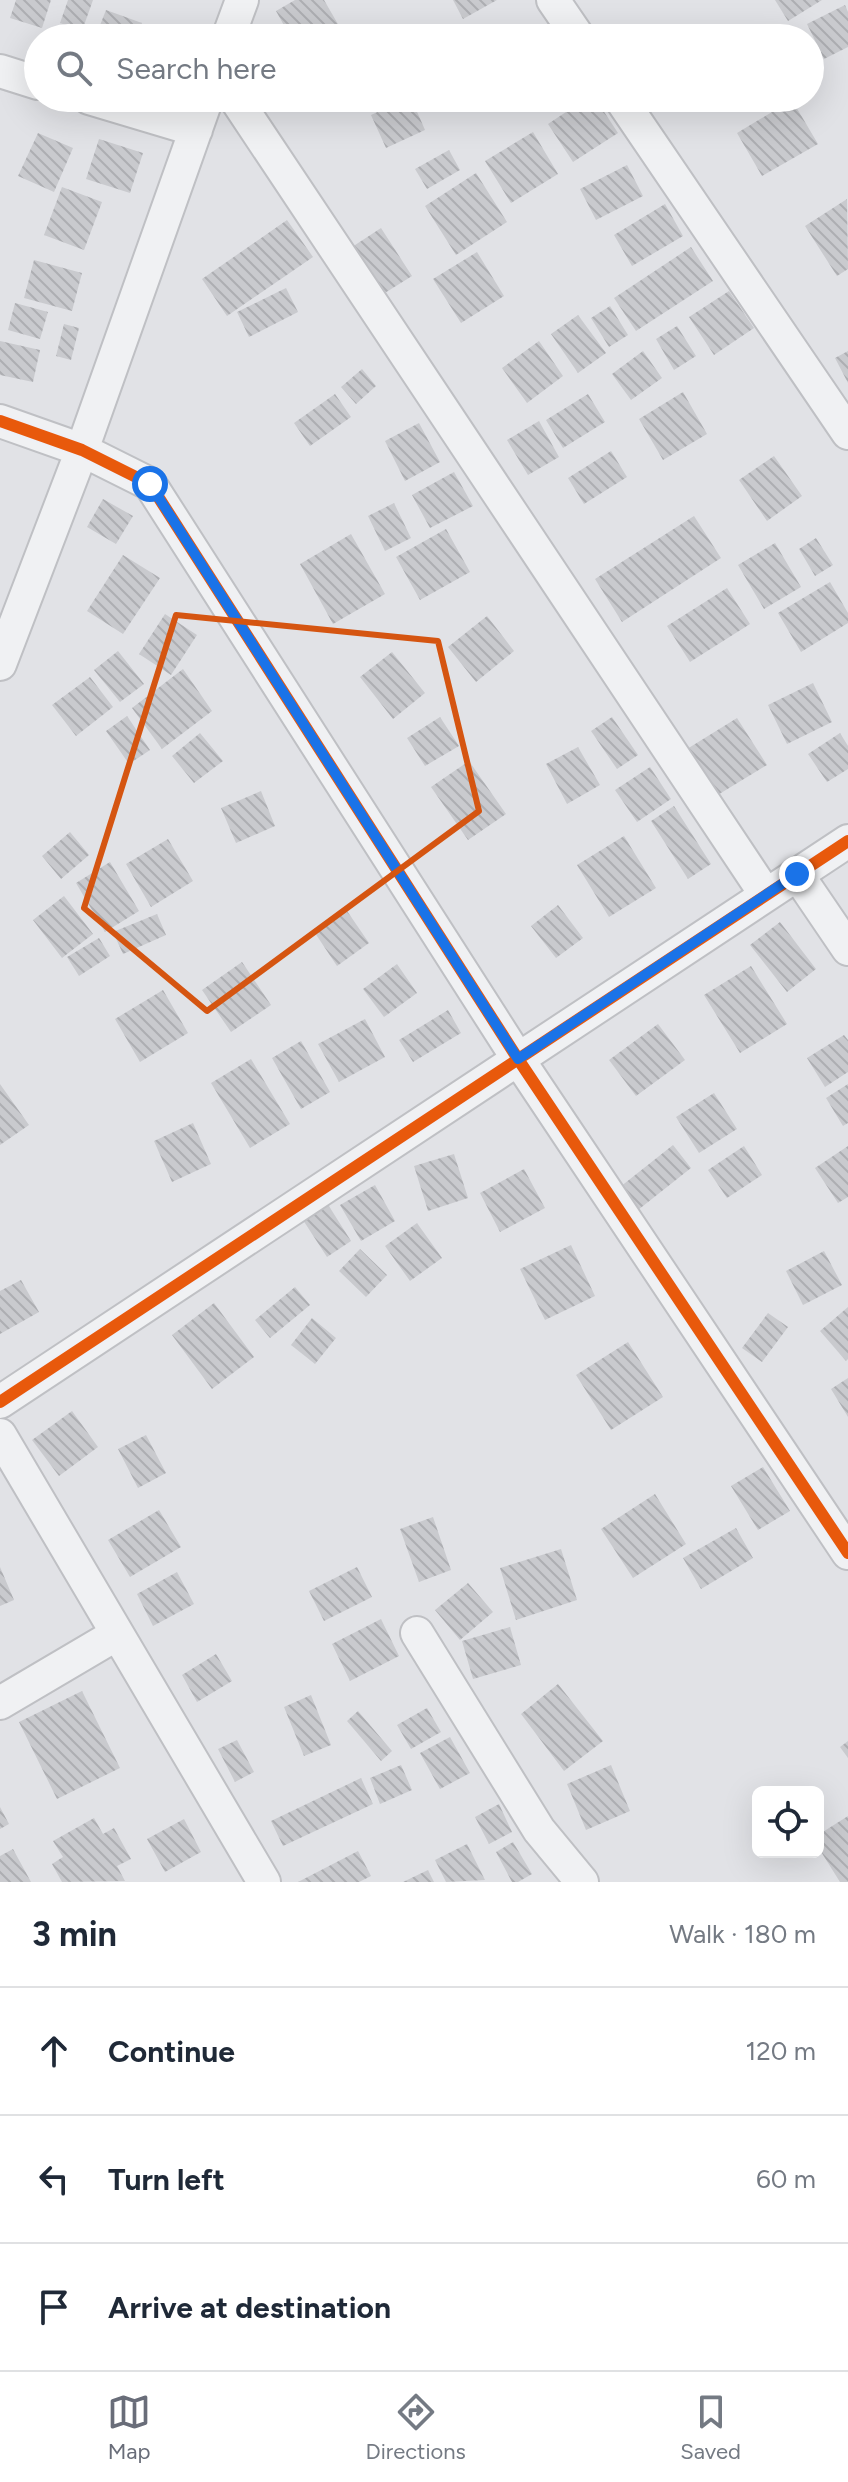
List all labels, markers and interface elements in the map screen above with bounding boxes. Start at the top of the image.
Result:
search box [24,24,824,112]
icon: search [52,46,96,90]
text: Search here [116,50,276,87]
route start [132,466,168,502]
route end [779,856,815,892]
map controls [752,1786,824,1858]
button: locate [752,1786,824,1858]
text: 3 min [32,1914,117,1955]
text: Walk · 180 m [669,1918,816,1950]
icon: ahead [32,2029,76,2073]
text: Continue [108,2033,235,2070]
text: 120 m [746,2035,816,2067]
icon: left [32,2157,76,2201]
text: Turn left [108,2161,225,2198]
text: 60 m [756,2163,816,2195]
icon: arrive [32,2285,76,2329]
text: Arrive at destination [108,2289,391,2326]
tab: Map [107,2390,151,2465]
tab: Directions [366,2390,466,2465]
tab: Saved [680,2390,741,2465]

